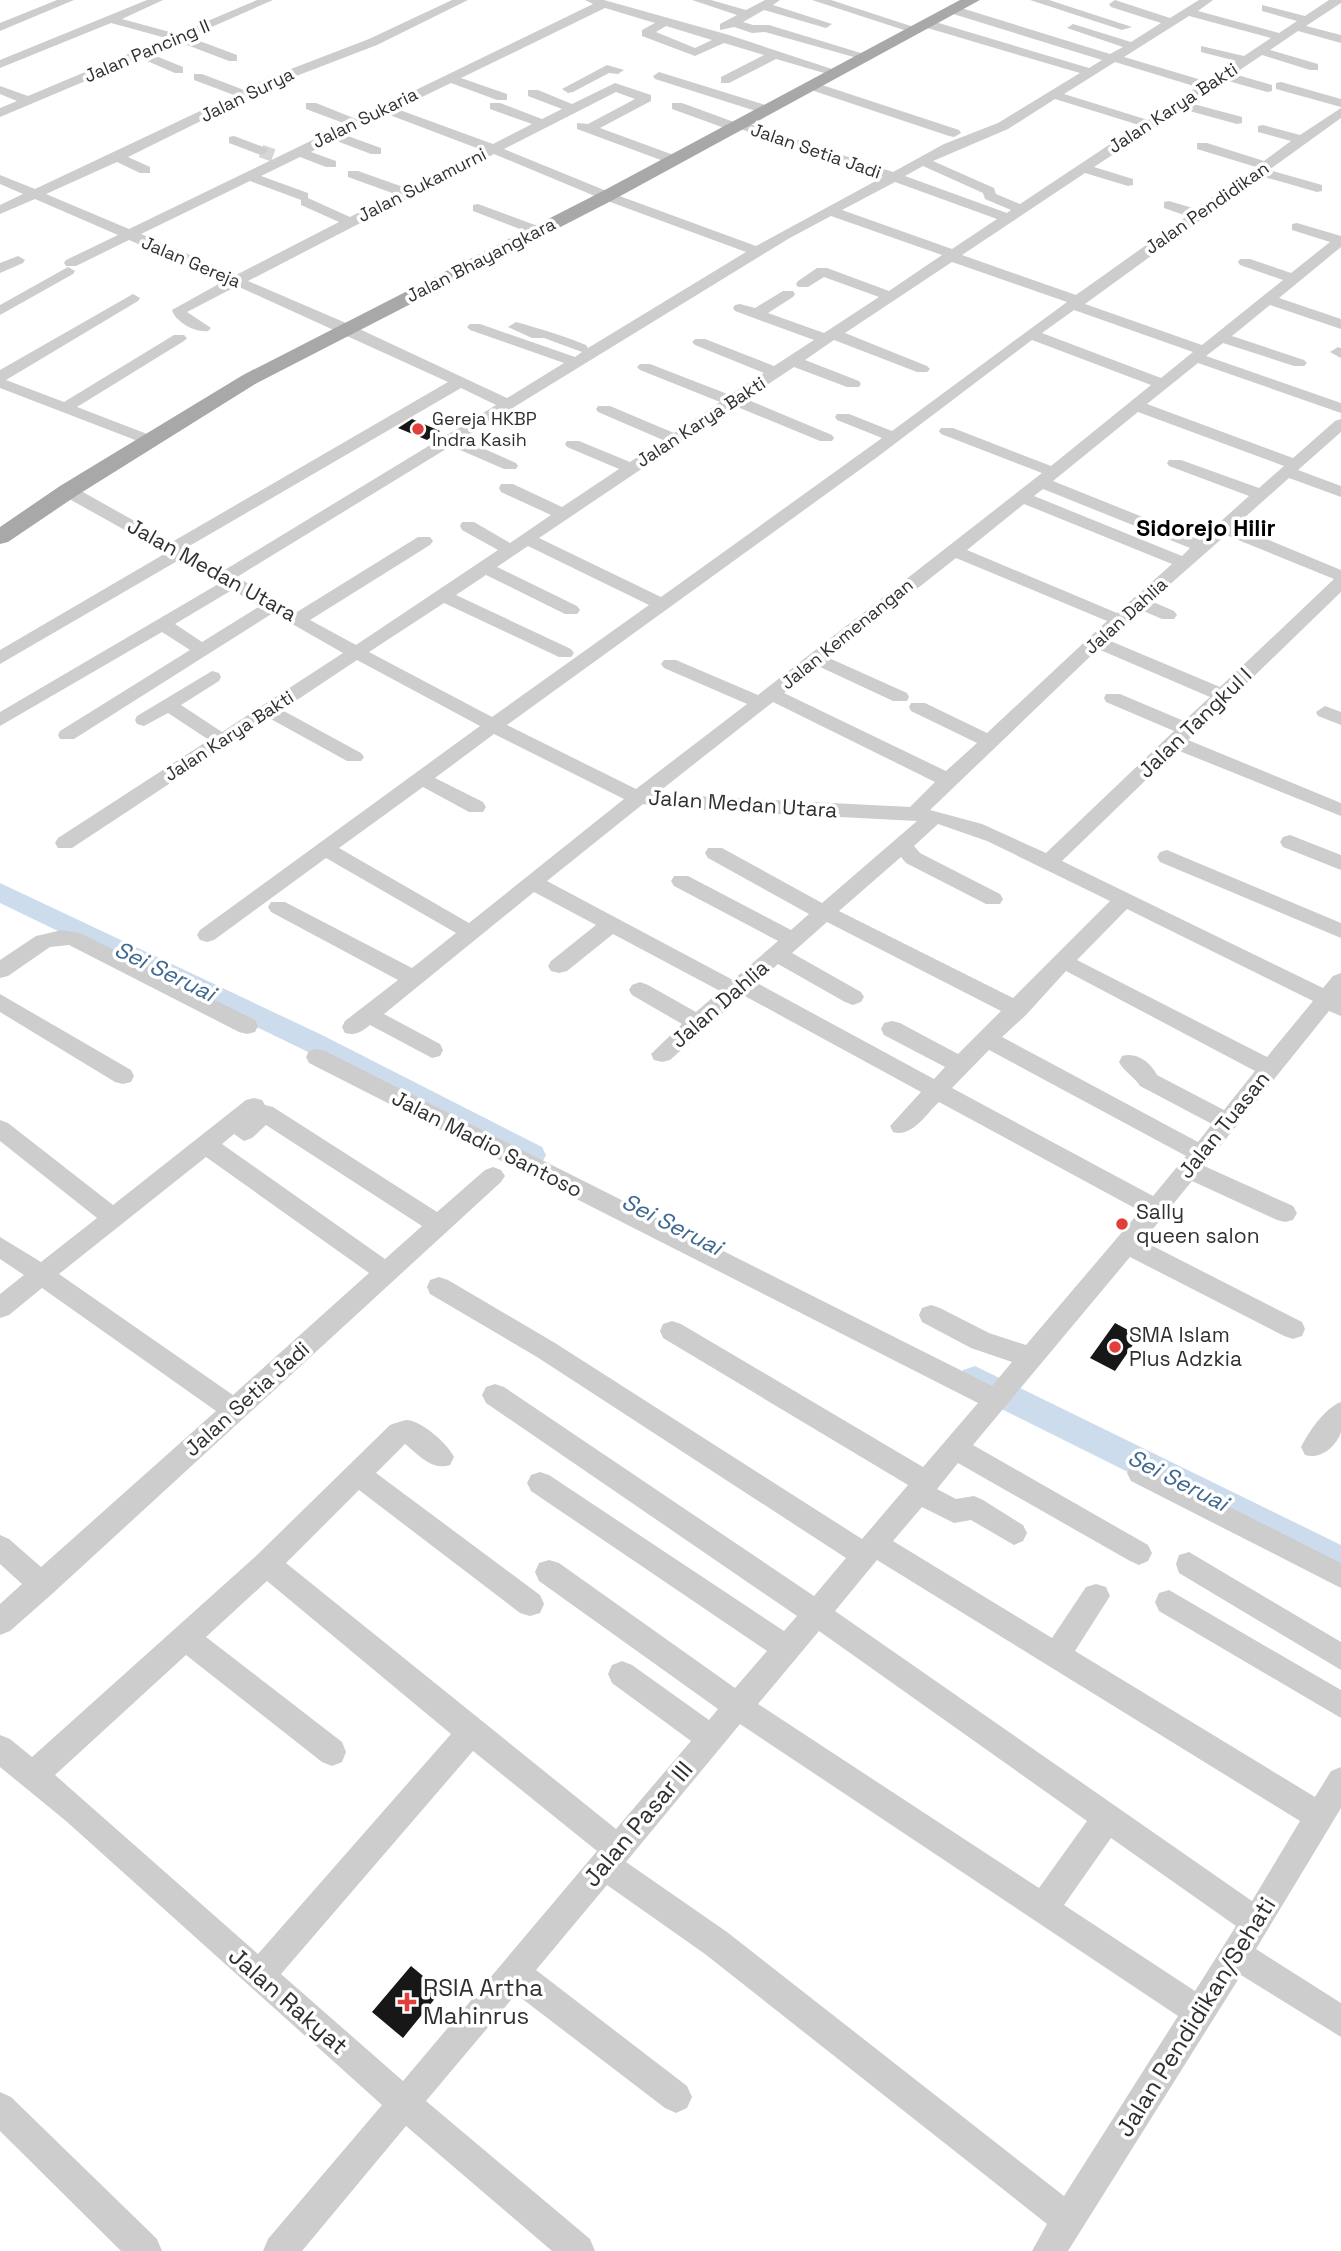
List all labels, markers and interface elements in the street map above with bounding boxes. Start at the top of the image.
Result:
street label: Jalan Pancing II [81,14,213,87]
street label: Jalan Karya Bakti [1104,57,1242,158]
street label: Jalan Surya [196,62,297,127]
street label: Jalan Sukaria [308,82,421,153]
street label: Jalan Setia Jadi [748,117,884,184]
street label: Jalan Sukamurni [354,142,490,227]
street label: Jalan Pendidikan [1140,156,1273,259]
street label: Jalan Bhayangkara [402,212,559,307]
street label: Jalan Gereja [138,230,244,293]
street label: Jalan Karya Bakti [632,371,770,472]
place label: Gereja HKBP Indra Kasih [432,407,537,451]
marker: Gereja HKBP Indra Kasih [410,421,426,437]
street label: Jalan Medan Utara [123,512,302,627]
district label: Sidorejo Hilir [1136,513,1276,543]
street label: Jalan Dahlia [1080,572,1172,659]
street label: Jalan Kemenangan [776,573,918,694]
street label: Jalan Tangkul I [1132,662,1257,784]
street label: Jalan Karya Bakti [160,685,298,786]
street label: Jalan Medan Utara [648,783,838,824]
water label: Sei Seruai [110,934,222,1009]
street label: Jalan Dahlia [665,954,774,1053]
street label: Jalan Tuasan [1172,1065,1275,1184]
street label: Jalan Madio Santoso [387,1084,587,1203]
water label: Sei Seruai [617,1186,729,1263]
place label: Sally queen salon [1136,1198,1260,1249]
marker: Sally queen salon [1114,1216,1130,1232]
place label: SMA Islam Plus Adzkia [1129,1321,1242,1372]
street label: Jalan Setia Jadi [179,1335,315,1462]
marker: SMA Islam Plus Adzkia [1107,1339,1123,1355]
water label: Sei Seruai [1123,1442,1235,1519]
street label: Jalan Pasar III [576,1754,699,1893]
street label: Jalan Pendidikan/Sehati [1109,1891,1282,2143]
street label: Jalan Rakyat [222,1940,355,2061]
place label: RSIA Artha Mahinrus [423,1972,543,2031]
marker: RSIA Artha Mahinrus [397,1992,417,2012]

